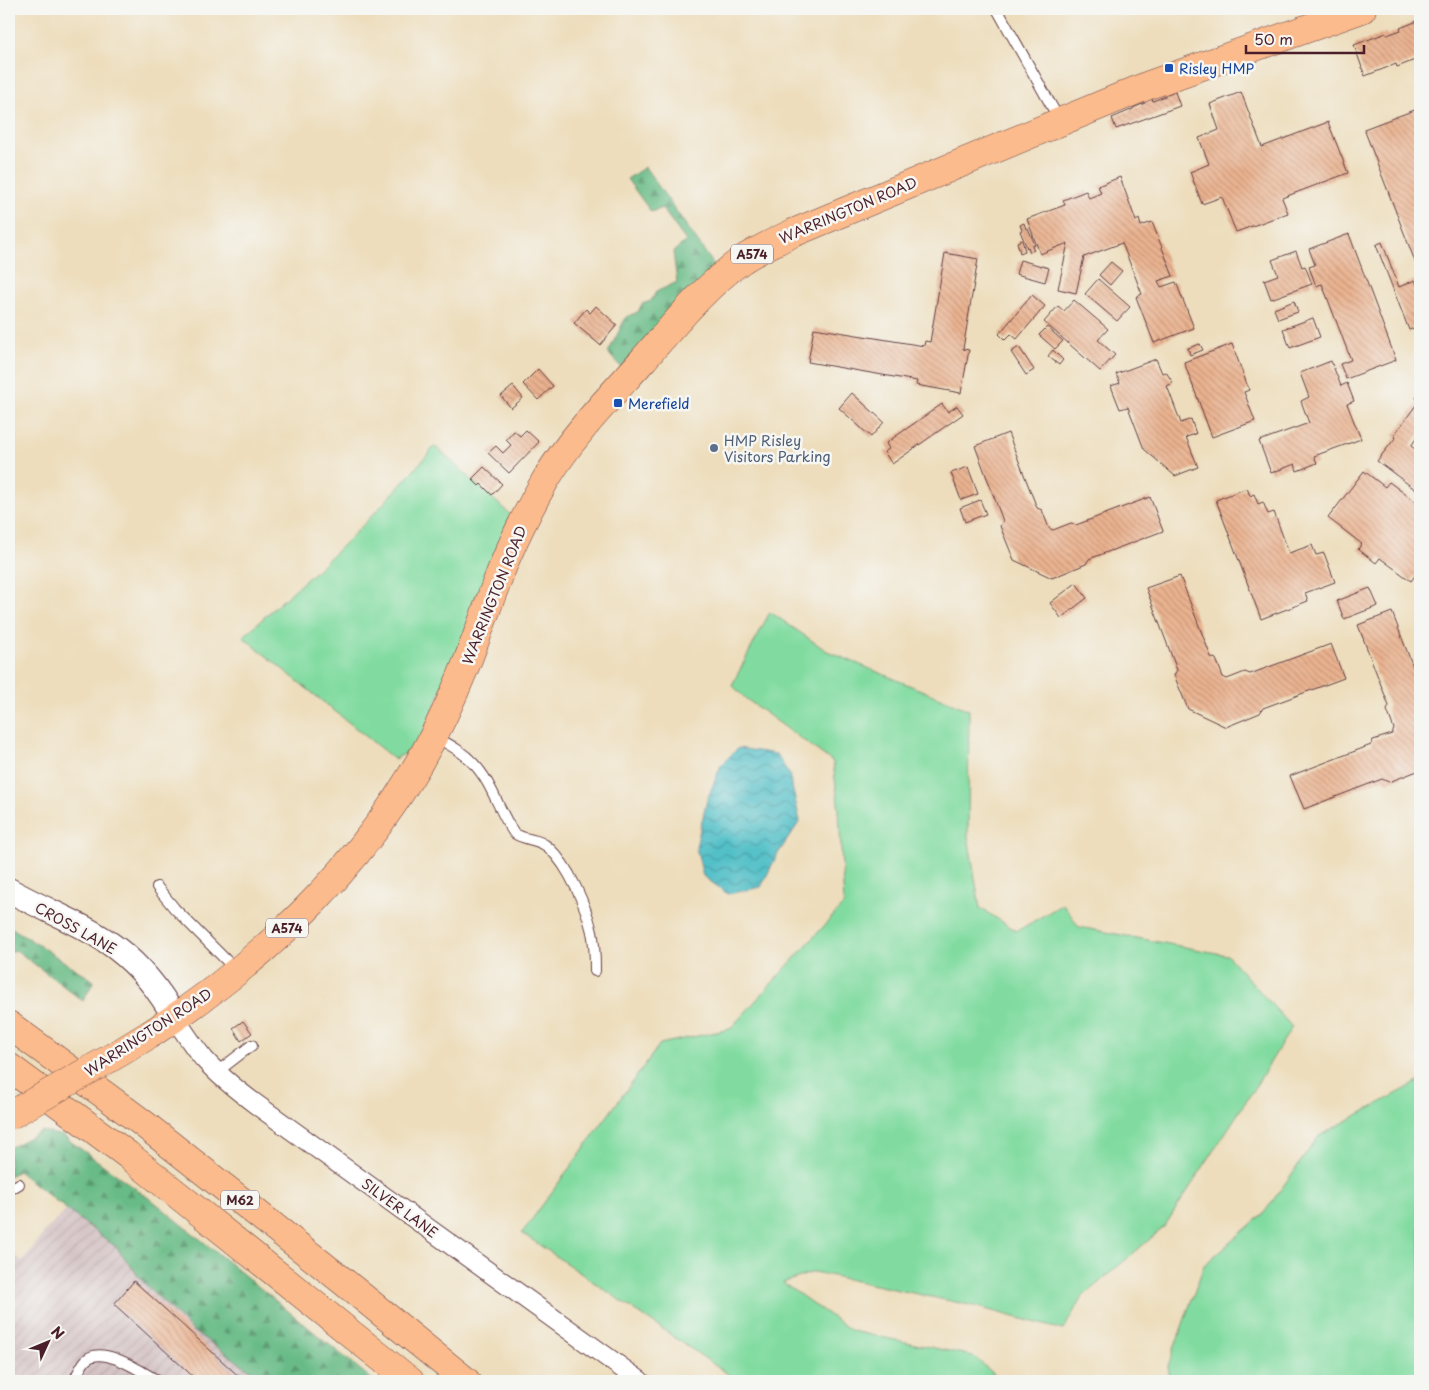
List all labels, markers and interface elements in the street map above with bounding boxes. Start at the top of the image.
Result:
scale bar [1246,22,1364,54]
text: 50 m [1254,27,1293,50]
place label: Risley HMP [1179,58,1255,79]
marker: Risley HMP [1163,62,1175,74]
street label: WARRINGTON ROAD [776,171,920,249]
road number: A574 [731,244,773,264]
place label: Merefield [628,393,690,414]
marker: Merefield [612,397,624,409]
place label: HMP Risley Visitors Parking [724,430,830,467]
marker: HMP Risley Visitors Parking [708,442,720,454]
street label: WARRINGTON ROAD [457,522,531,668]
street label: CROSS LANE [31,897,121,959]
road number: A574 [266,918,308,938]
street label: WARRINGTON ROAD [80,983,216,1081]
street label: SILVER LANE [358,1173,442,1243]
road number: M62 [221,1190,259,1210]
north arrow [22,1318,72,1368]
text: N [46,1321,69,1344]

